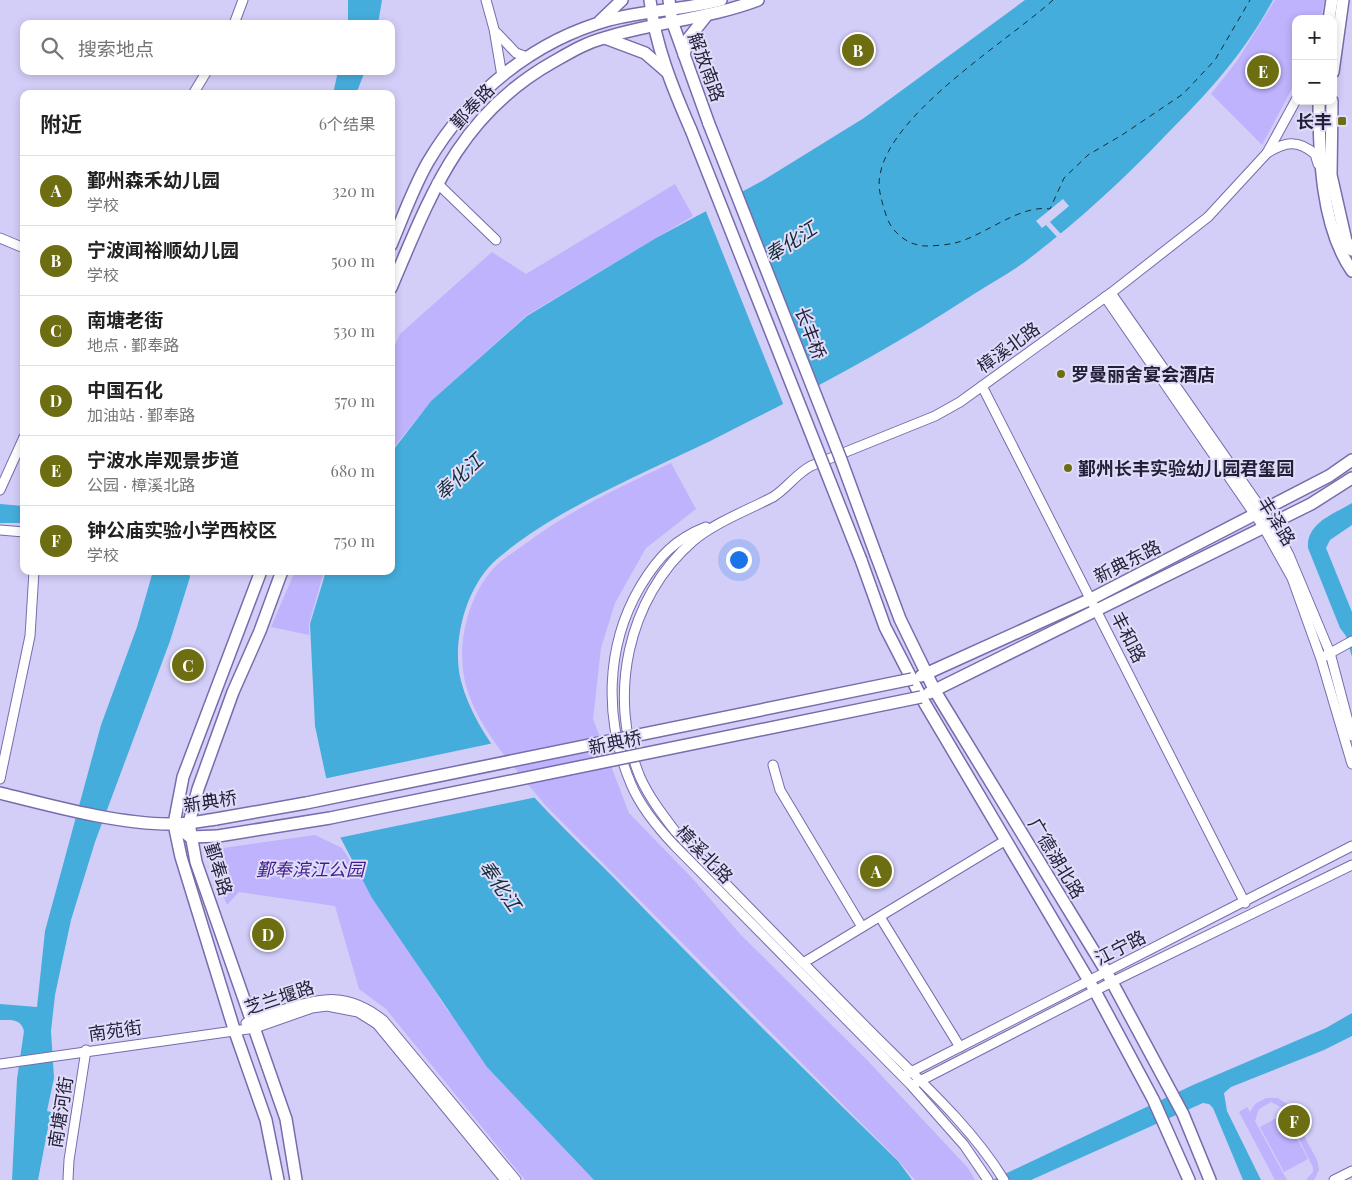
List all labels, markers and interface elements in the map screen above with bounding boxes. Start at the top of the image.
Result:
map controls [1292,15,1337,105]
button: + [1292,15,1337,60]
search box [20,20,395,75]
street label: 解放南路 [683,29,731,105]
pin: B [842,31,874,69]
icon: search [38,34,66,62]
text: 搜索地点 [78,35,154,61]
pin: E [1247,52,1279,90]
button: − [1292,60,1337,105]
street label: 鄞奉路 [445,78,499,134]
text: 附近 [40,109,82,137]
place label: 长丰 [1296,109,1332,133]
text: 6个结果 [319,113,375,134]
marker: 长丰 [1336,115,1348,127]
text: 鄞州森禾幼儿园 [87,166,220,192]
text: A [51,180,61,201]
text: 320 m [332,180,375,201]
text: 学校 [87,194,119,215]
water label: 奉化江 [759,213,823,267]
text: 宁波闻裕顺幼儿园 [87,236,239,262]
text: B [51,250,61,271]
text: 500 m [331,250,375,271]
text: 学校 [87,264,119,285]
street label: 长丰桥 [790,303,832,363]
text: 南塘老街 [87,306,163,332]
street label: 樟溪北路 [972,316,1044,378]
text: C [50,320,62,341]
text: 530 m [333,320,375,341]
text: 地点 · 鄞奉路 [87,334,179,355]
place label: 罗曼丽舍宴会酒店 [1071,362,1215,386]
marker: 罗曼丽舍宴会酒店 [1055,368,1067,380]
text: 中国石化 [87,376,163,402]
text: D [50,390,62,411]
text: 570 m [334,390,375,411]
text: 加油站 · 鄞奉路 [87,404,195,425]
text: 宁波水岸观景步道 [87,446,239,472]
water label: 奉化江 [428,446,489,505]
place label: 鄞州长丰实验幼儿园君玺园 [1078,456,1294,480]
text: E [51,460,61,481]
text: 680 m [331,460,375,481]
marker: 鄞州长丰实验幼儿园君玺园 [1062,462,1074,474]
text: 公园 · 樟溪北路 [87,474,195,495]
street label: 丰泽路 [1253,492,1301,550]
text: 钟公庙实验小学西校区 [87,516,277,542]
text: F [51,530,61,551]
text: 750 m [334,530,375,551]
street label: 新典东路 [1089,534,1165,588]
text: 学校 [87,544,119,565]
your location [726,547,752,573]
street label: 丰和路 [1106,607,1152,667]
pin: C [172,646,204,684]
street label: 新典桥 [586,725,644,759]
street label: 新典桥 [181,785,239,817]
street label: 广德湖北路 [1024,813,1090,903]
street label: 樟溪北路 [671,820,739,888]
street label: 鄞奉路 [200,840,238,898]
pin: A [860,852,892,890]
water label: 奉化江 [474,854,529,917]
park label: 鄞奉滨江公园 [256,857,367,881]
pin: D [252,915,284,953]
street label: 江宁路 [1090,924,1150,970]
street label: 芝兰堰路 [241,974,317,1020]
street label: 南苑街 [87,1014,143,1046]
street label: 南塘河街 [43,1075,77,1149]
pin: F [1278,1102,1310,1140]

